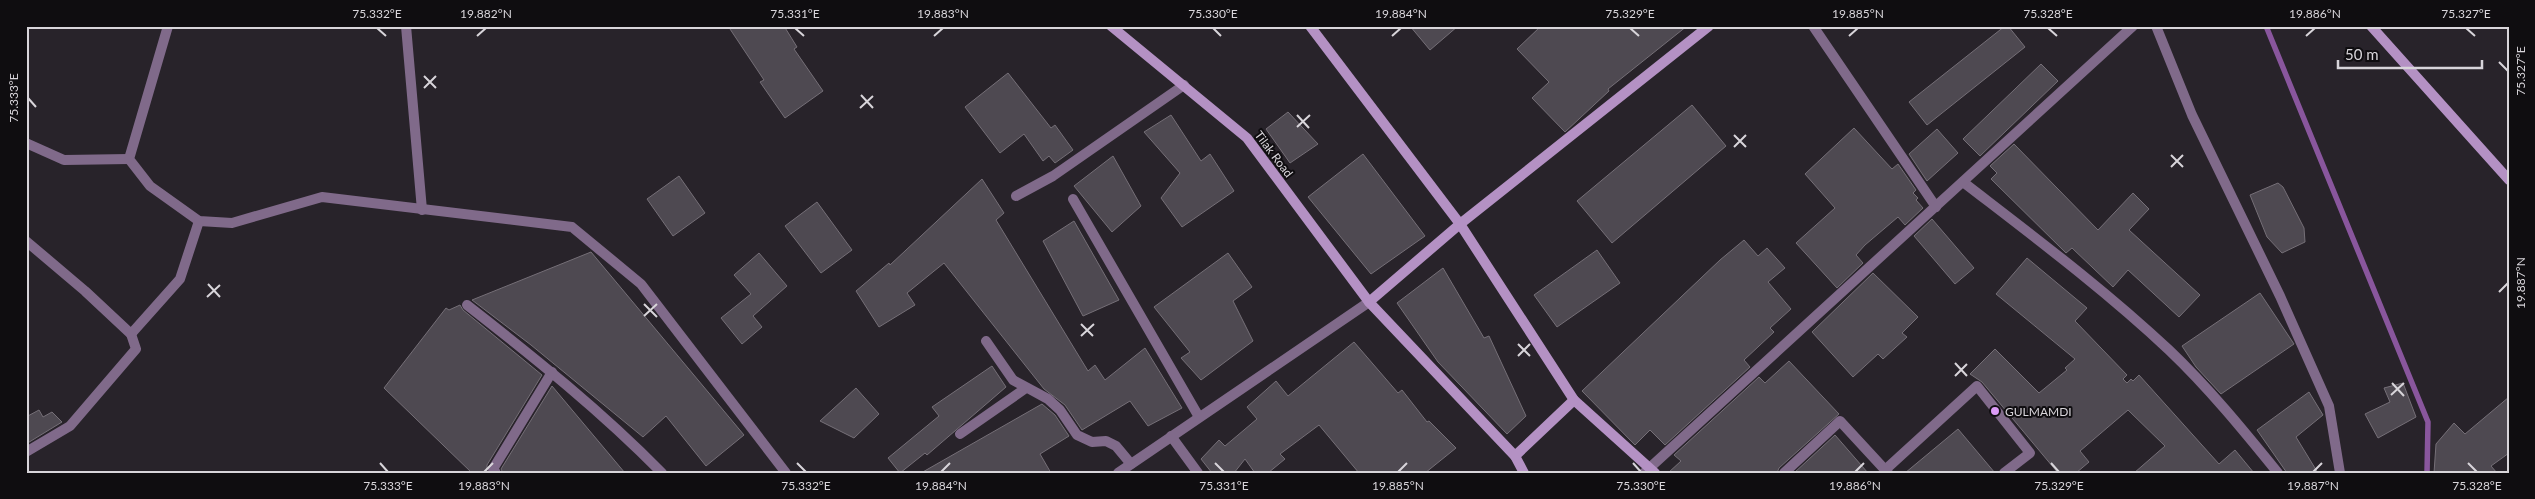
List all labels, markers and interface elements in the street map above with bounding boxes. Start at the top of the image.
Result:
text: 75.332°E [352,6,402,21]
text: 19.882°N [460,6,512,21]
text: 75.331°E [770,6,820,21]
text: 19.883°N [917,6,969,21]
text: 75.330°E [1188,6,1238,21]
text: 19.884°N [1375,6,1427,21]
text: 75.329°E [1605,6,1655,21]
text: 19.885°N [1832,6,1884,21]
text: 75.328°E [2023,6,2073,21]
text: 19.886°N [2289,6,2341,21]
text: 75.327°E [2441,6,2491,21]
scale bar [2338,38,2481,70]
text: 50 m [2345,45,2379,63]
text: 75.327°E [2513,46,2528,96]
text: 75.333°E [6,73,21,123]
street label: Tilak Road [1252,128,1296,180]
text: 19.887°N [2513,257,2528,309]
place label: GULMAMDI [2005,404,2072,419]
marker: GULMAMDI [1989,405,2001,417]
text: 75.333°E [363,478,413,493]
text: 19.883°N [458,478,510,493]
text: 75.332°E [781,478,831,493]
text: 19.884°N [915,478,967,493]
text: 75.331°E [1199,478,1249,493]
text: 19.885°N [1372,478,1424,493]
text: 75.330°E [1616,478,1666,493]
text: 19.886°N [1829,478,1881,493]
text: 75.329°E [2034,478,2084,493]
text: 19.887°N [2287,478,2339,493]
text: 75.328°E [2452,478,2502,493]

